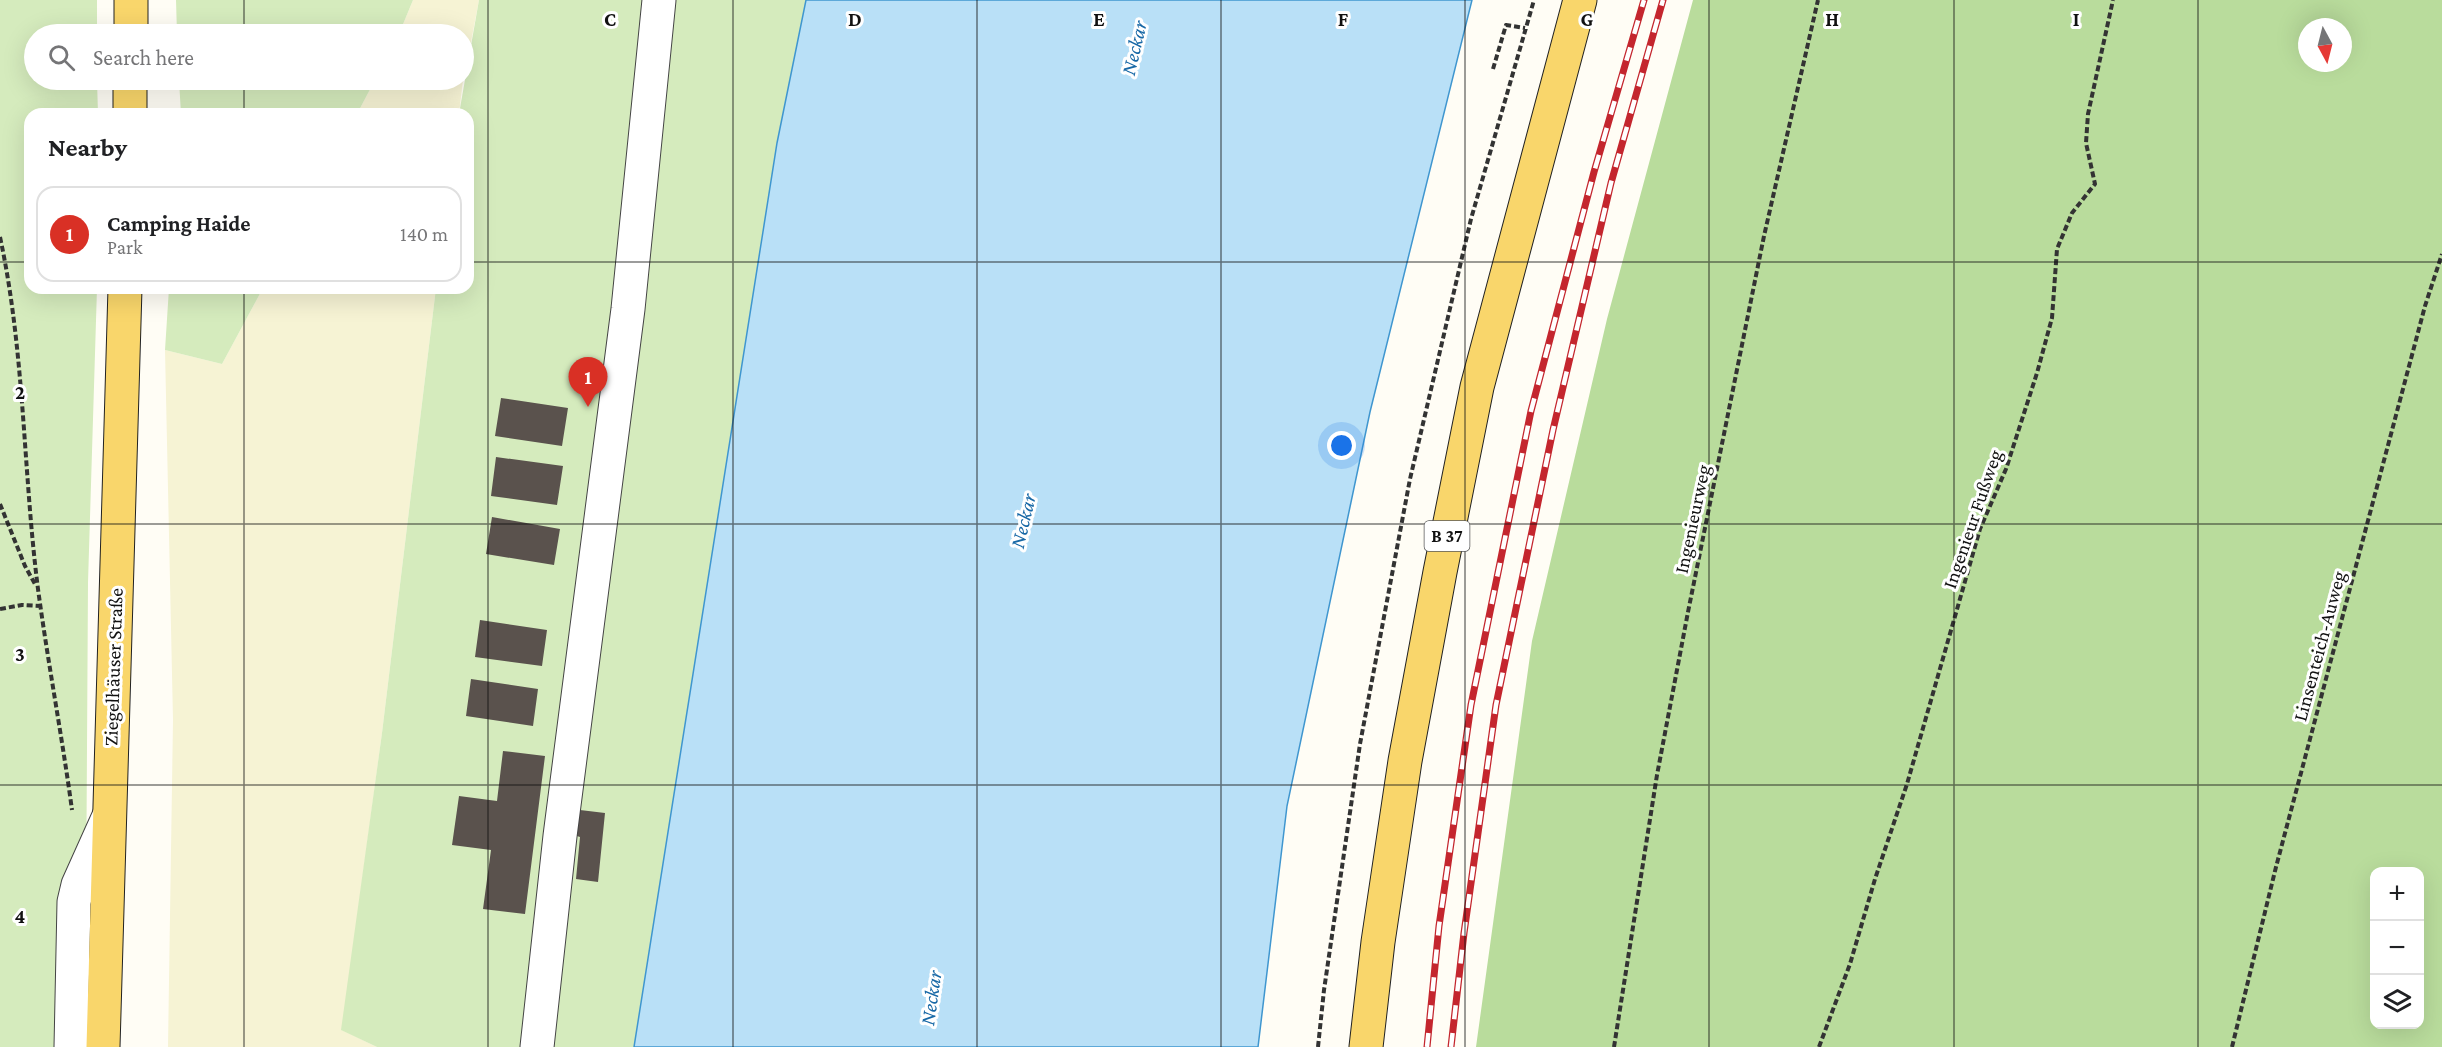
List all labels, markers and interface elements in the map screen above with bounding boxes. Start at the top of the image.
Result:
text: C [604,8,616,30]
text: D [848,8,862,30]
text: E [1093,8,1105,30]
text: F [1338,8,1349,30]
text: G [1581,8,1594,30]
text: H [1825,8,1839,30]
text: I [2073,8,2080,30]
water label: Neckar [1116,18,1152,78]
north arrow [2298,18,2352,72]
search box [24,24,474,90]
icon: search [45,41,78,74]
text: Search here [93,45,194,70]
text: Nearby [48,133,127,162]
text: Camping Haide [107,211,251,236]
text: 1 [66,223,73,245]
text: 140 m [400,223,448,245]
text: Park [107,236,143,258]
pin: 1 [568,358,608,407]
text: 2 [15,381,25,403]
your location [1327,431,1356,460]
street label: Ingenieur Fußweg [1938,446,2007,592]
street label: Ingenieurweg [1670,462,1715,576]
water label: Neckar [1005,491,1041,551]
road number: B 37 [1424,521,1470,551]
street label: Linsenteich-Auweg [2288,568,2351,724]
street label: Ziegelhäuser Straße [99,587,128,746]
text: 3 [15,643,25,665]
map controls [2370,867,2424,1029]
button: + [2370,867,2424,921]
text: 4 [15,905,26,927]
button: − [2370,921,2424,975]
water label: Neckar [915,968,947,1027]
button: layers [2370,975,2424,1029]

